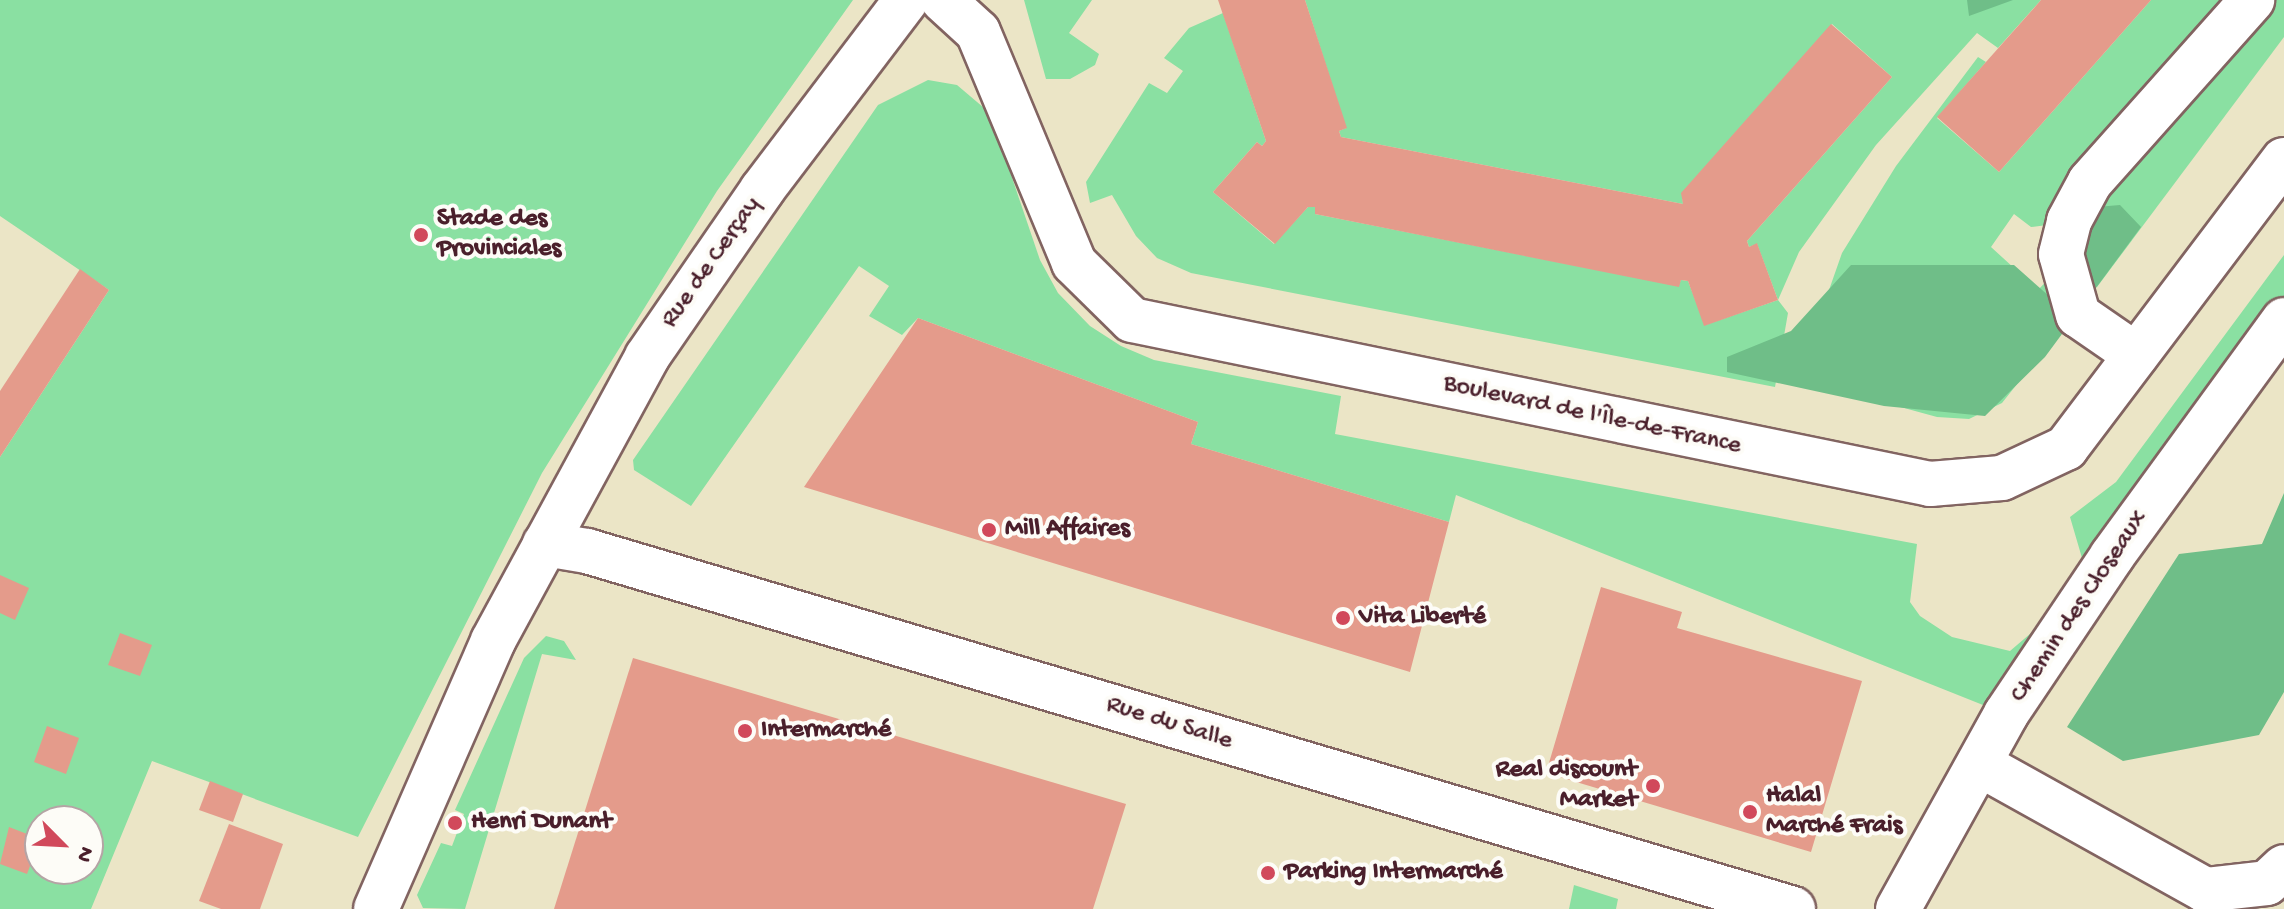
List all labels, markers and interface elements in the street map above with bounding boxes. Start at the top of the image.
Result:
street label: Rue de Cerçay [655,191,769,335]
place label: Stade des Provinciales [437,204,561,266]
marker: Stade des Provinciales [412,226,430,244]
street label: Boulevard de l'Île-de-France [1440,369,1744,463]
street label: Chemin des Closeaux [2004,505,2156,709]
place label: Mill Affaires [1005,514,1130,546]
marker: Mill Affaires [980,521,998,539]
place label: Vita Liberté [1359,602,1486,634]
marker: Vita Liberté [1334,609,1352,627]
street label: Rue du Salle [1102,690,1236,758]
place label: Intermarché [761,715,891,747]
marker: Intermarché [736,722,754,740]
place label: Real discount Market [1496,755,1637,816]
marker: Real discount Market [1644,777,1662,795]
place label: Halal Marché Frais [1766,781,1902,842]
marker: Halal Marché Frais [1741,803,1759,821]
north arrow [24,805,104,885]
place label: Henri Dunant [471,807,612,839]
marker: Henri Dunant [446,814,464,832]
text: N [69,842,99,866]
place label: Parking Intermarché [1284,857,1503,889]
marker: Parking Intermarché [1259,864,1277,882]

